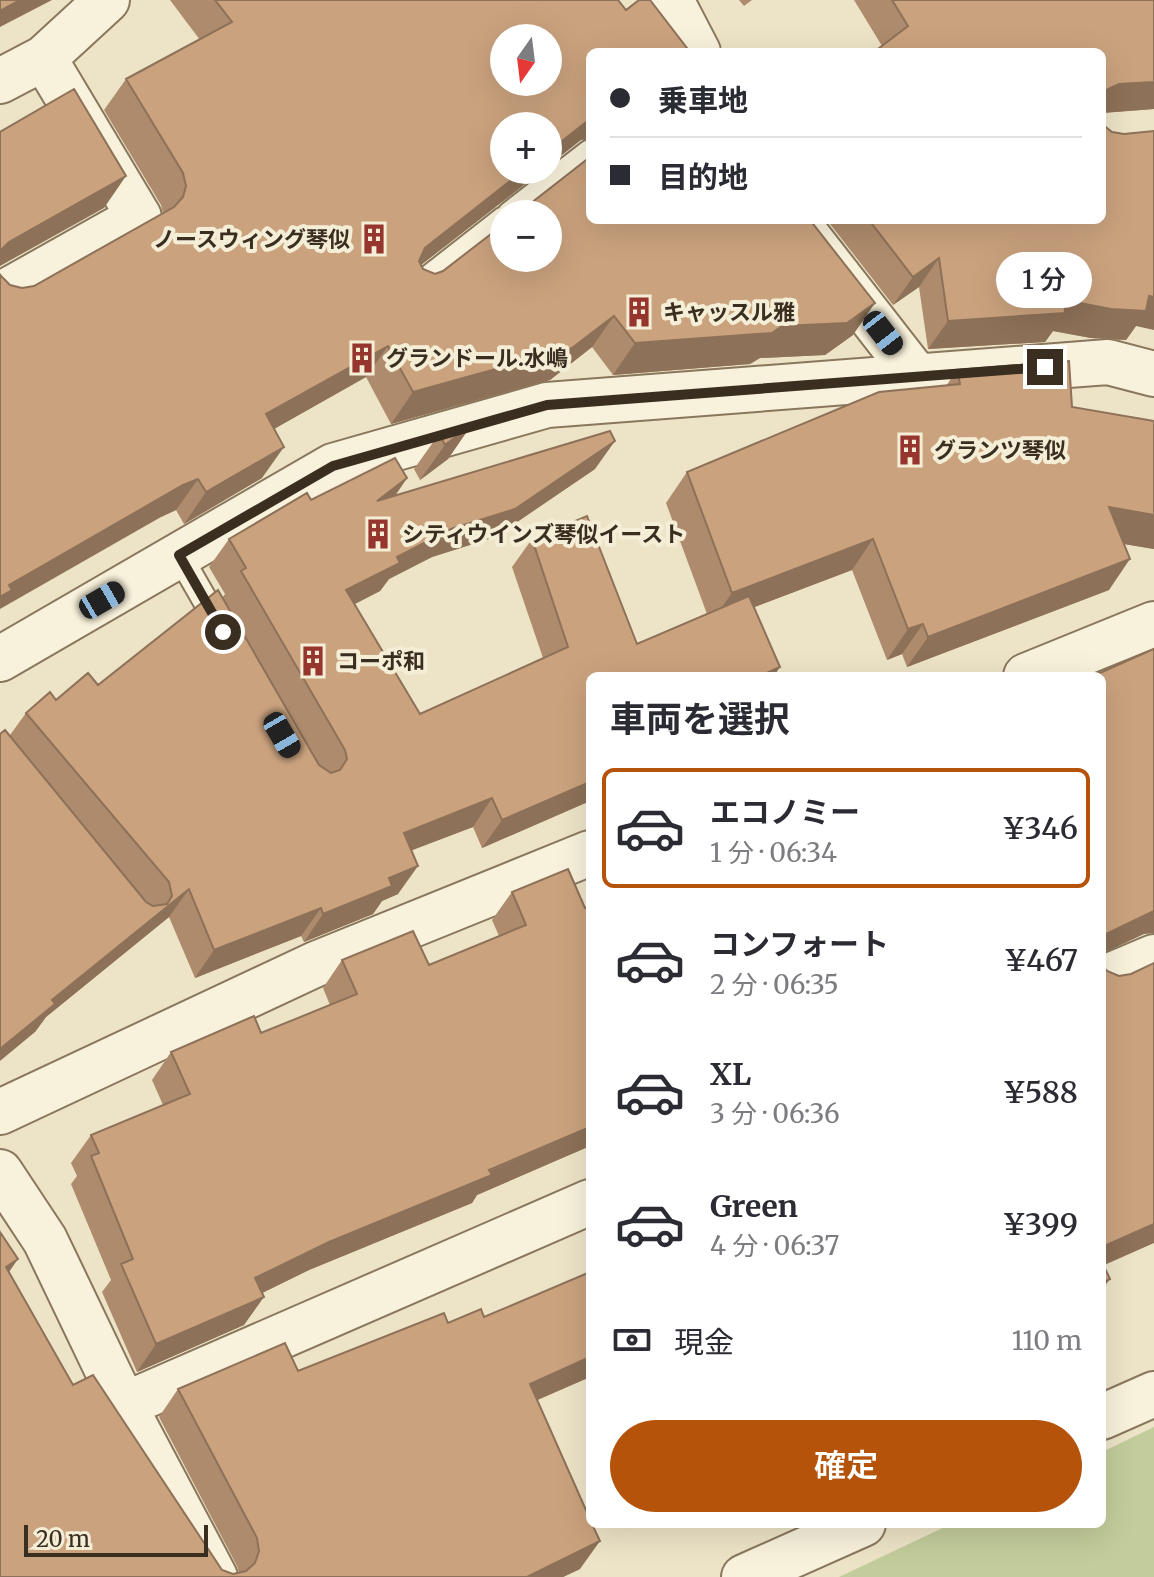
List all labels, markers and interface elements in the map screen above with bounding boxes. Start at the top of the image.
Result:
north arrow [490,24,562,96]
map controls [490,24,562,272]
text: 乗車地 [658,81,748,119]
button: + [490,112,562,184]
text: 目的地 [658,158,748,196]
button: − [490,200,562,272]
building icon: ノースウィング琴似 [357,222,391,256]
place label: ノースウィング琴似 [153,225,350,253]
callout: 1 分 [997,251,1093,307]
text: 1 分 [1022,263,1066,296]
building icon: キャッスル雅 [622,295,656,329]
place label: キャッスル雅 [663,298,795,326]
car [859,307,907,359]
building icon: グランドール.水嶋 [345,341,379,375]
place label: グランドール.水嶋 [386,344,568,372]
route end [1027,349,1063,385]
building icon: グランツ琴似 [893,433,927,467]
place label: グランツ琴似 [934,436,1066,464]
building icon: シティウインズ琴似イースト [361,517,395,551]
place label: シティウインズ琴似イースト [402,520,685,548]
car [75,578,129,622]
route start [205,614,241,650]
building icon: コーポ和 [296,644,330,678]
place label: コーポ和 [337,647,425,675]
text: 車両を選択 [610,697,790,742]
car [260,708,304,762]
icon: car [614,792,686,864]
text: エコノミー [710,793,860,831]
text: ¥346 [1002,809,1078,847]
text: 1 分 · 06:34 [710,836,837,869]
icon: car [614,924,686,996]
text: コンフォート [710,925,889,963]
text: ¥467 [1004,941,1078,979]
text: 2 分 · 06:35 [710,968,839,1001]
text: XL [710,1055,751,1093]
icon: car [614,1056,686,1128]
text: ¥588 [1003,1073,1078,1111]
text: 3 分 · 06:36 [710,1097,840,1130]
text: Green [710,1187,798,1225]
icon: car [614,1188,686,1260]
text: ¥399 [1003,1205,1078,1243]
text: 4 分 · 06:37 [710,1229,839,1262]
icon: cash [610,1318,654,1362]
text: 現金 [674,1323,734,1361]
text: 110 m [1012,1324,1082,1357]
button: 確定 [610,1420,1082,1512]
scale bar [24,1521,208,1557]
text: 20 m [36,1525,90,1553]

